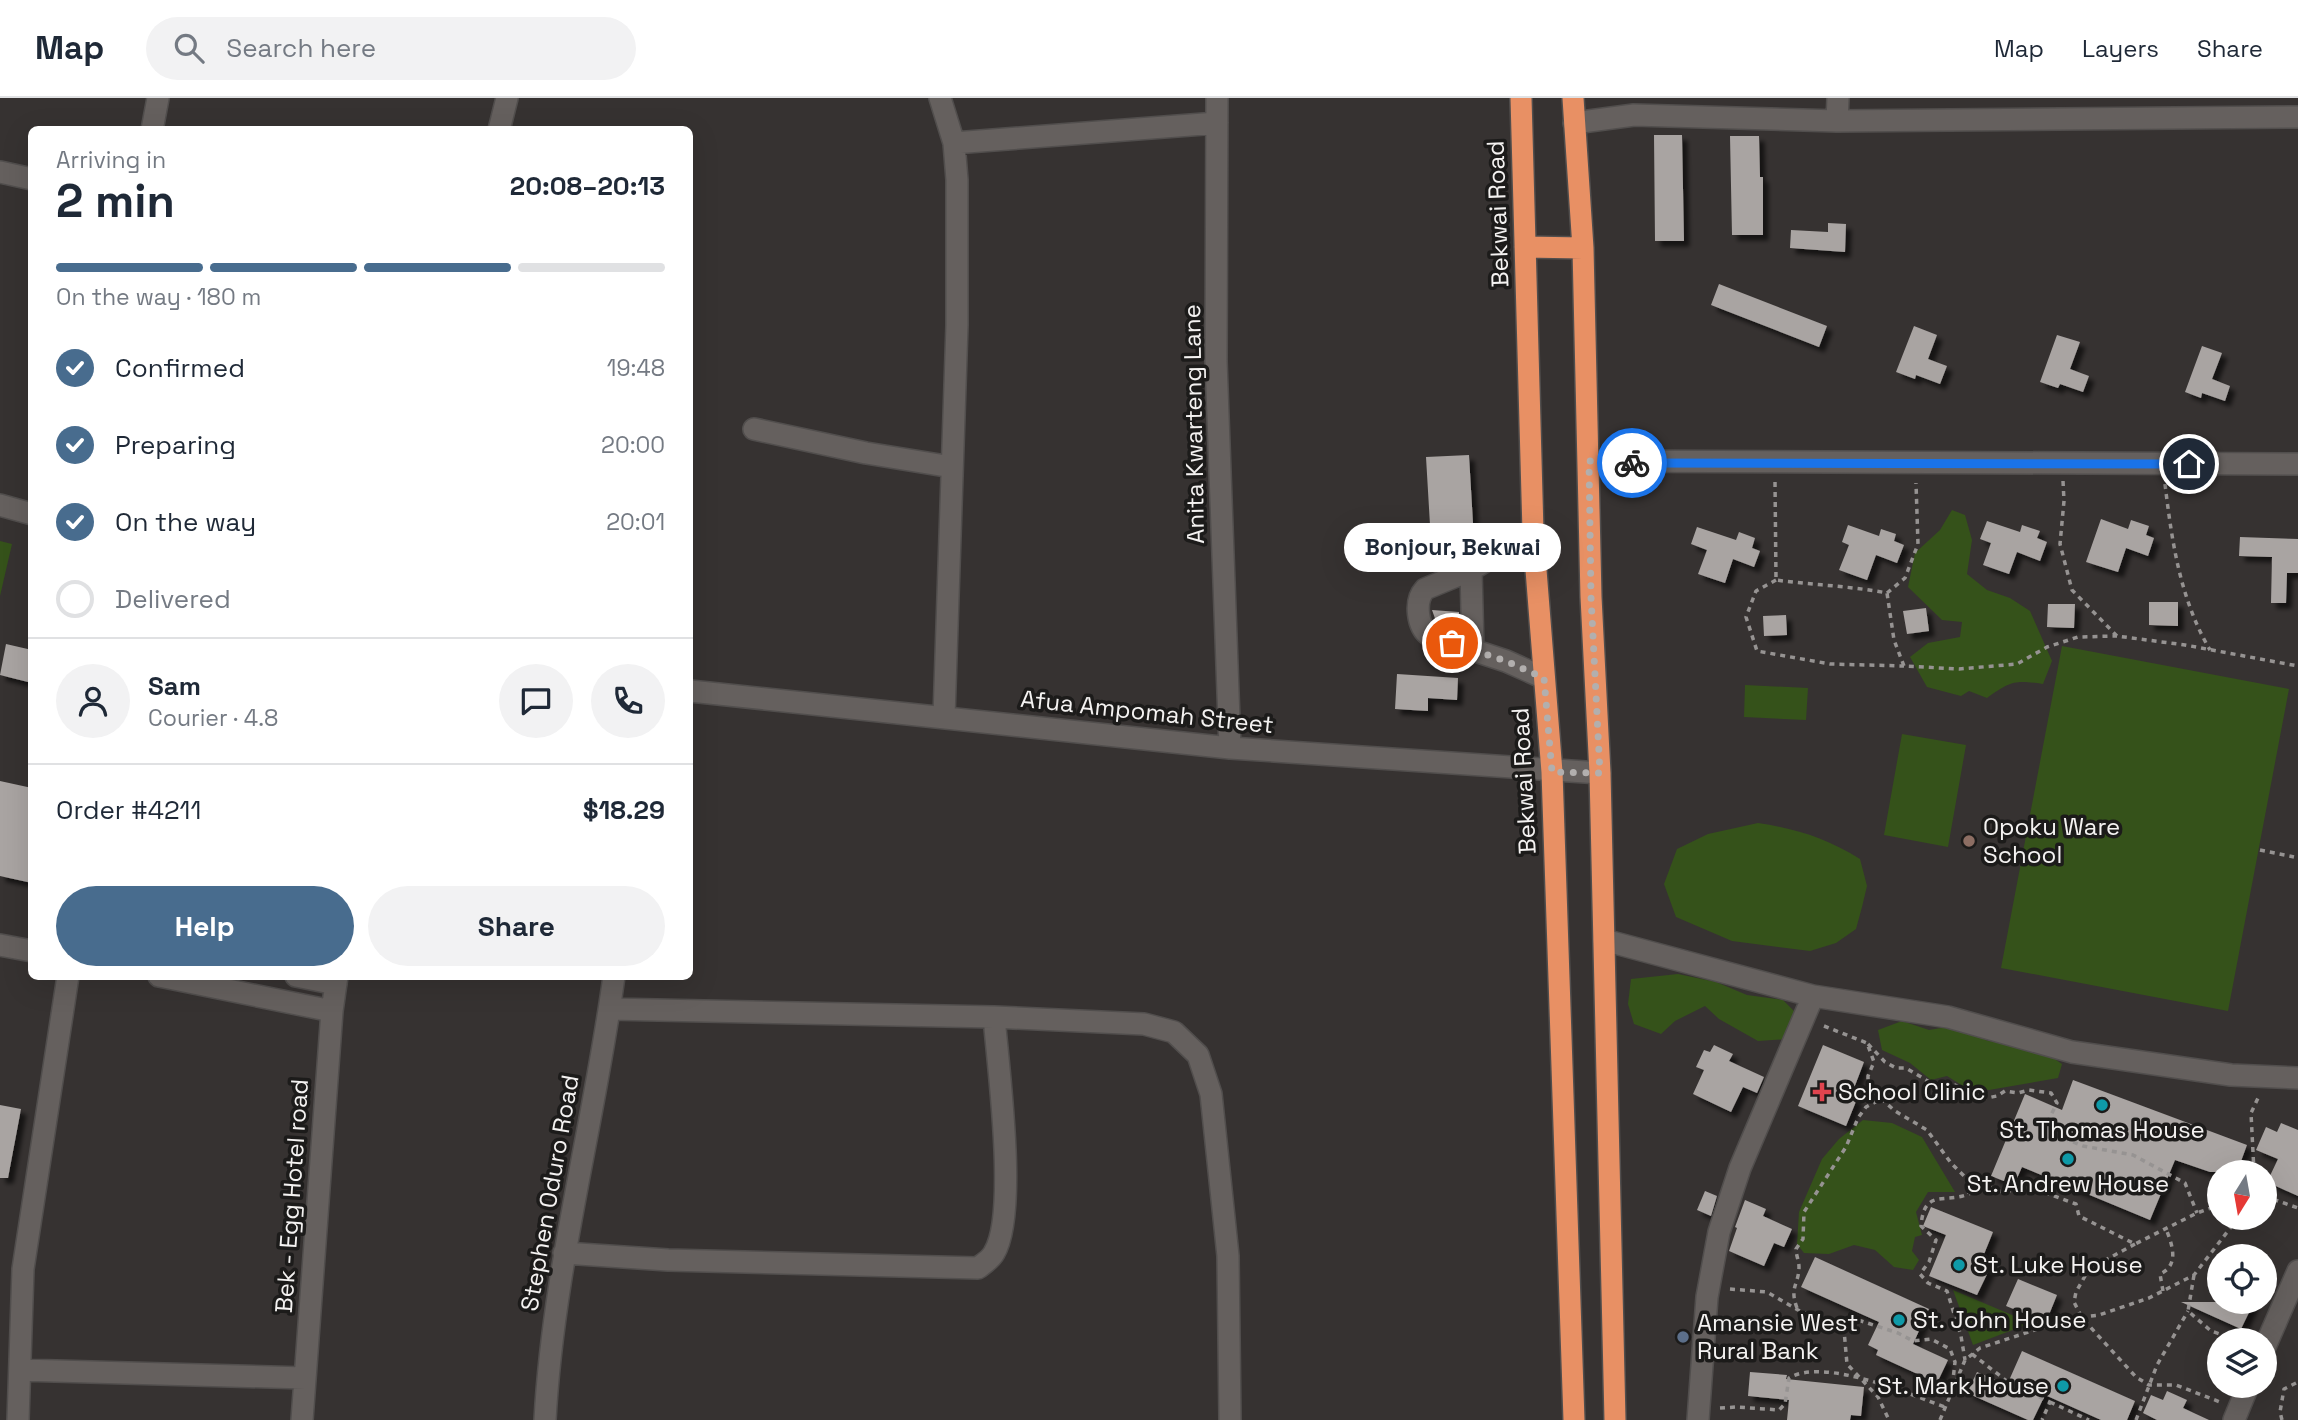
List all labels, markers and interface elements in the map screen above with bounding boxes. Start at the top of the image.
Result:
search box [146,17,636,80]
text: Map [35,27,104,69]
icon: search [170,29,208,67]
text: Search here [226,31,376,65]
text: Map [1994,33,2044,64]
text: Layers [2082,33,2159,64]
text: Share [2197,33,2263,64]
street label: Bekwai Road [1479,140,1516,288]
text: Arriving in [56,145,166,175]
text: 20:08–20:13 [510,169,665,203]
text: 2 min [56,172,175,230]
text: On the way · 180 m [56,282,261,312]
street label: Anita Kwarteng Lane [1176,304,1211,544]
icon: check [56,349,94,387]
text: Confirmed [115,351,245,385]
text: 19:48 [607,353,665,383]
icon: check [56,426,94,464]
text: Preparing [115,428,236,462]
courier [1597,428,1667,498]
text: 20:00 [601,430,665,460]
pin [2159,434,2219,494]
icon: bike [1613,444,1651,482]
icon: home [2170,445,2208,483]
icon: check [56,503,94,541]
text: On the way [115,505,256,539]
text: 20:01 [606,507,665,537]
callout: Bonjour, Bekwai [1344,524,1560,573]
text: Bonjour, Bekwai [1364,532,1541,562]
text: Delivered [115,582,231,616]
pin [1422,613,1482,673]
icon: bag [1433,624,1471,662]
button: person [56,664,130,738]
button: chat [499,664,573,738]
button: phone [591,664,665,738]
text: Sam [148,669,201,703]
street label: Afua Ampomah Street [1019,683,1275,740]
text: Courier · 4.8 [148,703,278,733]
street label: Bekwai Road [1504,707,1543,855]
text: Order #4211 [56,793,201,827]
text: $18.29 [583,793,665,827]
place label: Opoku Ware School [1983,811,2120,870]
marker: Opoku Ware School [1961,833,1977,849]
button: Help [56,886,354,966]
button: Share [368,886,665,966]
street label: Stephen Oduro Road [513,1072,586,1314]
place label: School Clinic [1838,1076,1986,1107]
street label: Bek - Egg Hotel road [268,1078,315,1314]
marker: School Clinic [1812,1082,1832,1102]
marker: St. Thomas House [2094,1097,2110,1113]
place label: St. Thomas House [1999,1114,2205,1145]
marker: St. Andrew House [2060,1151,2076,1167]
north arrow [2207,1160,2277,1230]
map controls [2207,1160,2277,1398]
place label: St. Andrew House [1967,1168,2169,1199]
button: locate [2207,1244,2277,1314]
place label: St. Luke House [1973,1249,2143,1280]
marker: St. Luke House [1951,1257,1967,1273]
place label: St. John House [1913,1304,2086,1335]
place label: Amansie West Rural Bank [1697,1307,1858,1366]
marker: St. John House [1891,1312,1907,1328]
button: layers [2207,1328,2277,1398]
marker: Amansie West Rural Bank [1675,1329,1691,1345]
place label: St. Mark House [1877,1370,2049,1401]
marker: St. Mark House [2055,1378,2071,1394]

